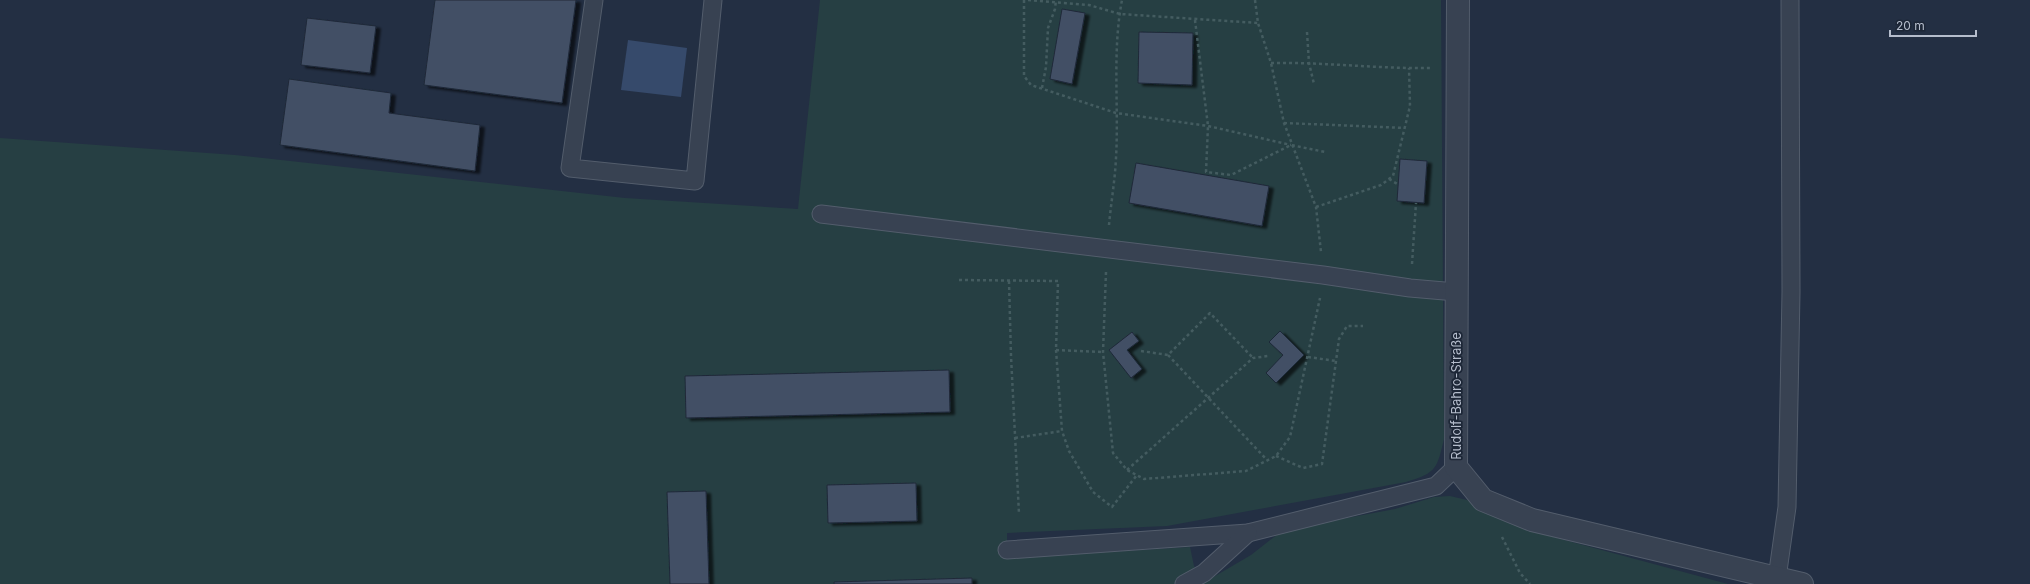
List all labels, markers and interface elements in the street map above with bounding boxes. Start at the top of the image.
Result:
scale bar [1890,12,1976,38]
text: 20 m [1896,18,1925,33]
street label: Rudolf-Bahro-Straße [1448,332,1464,460]

